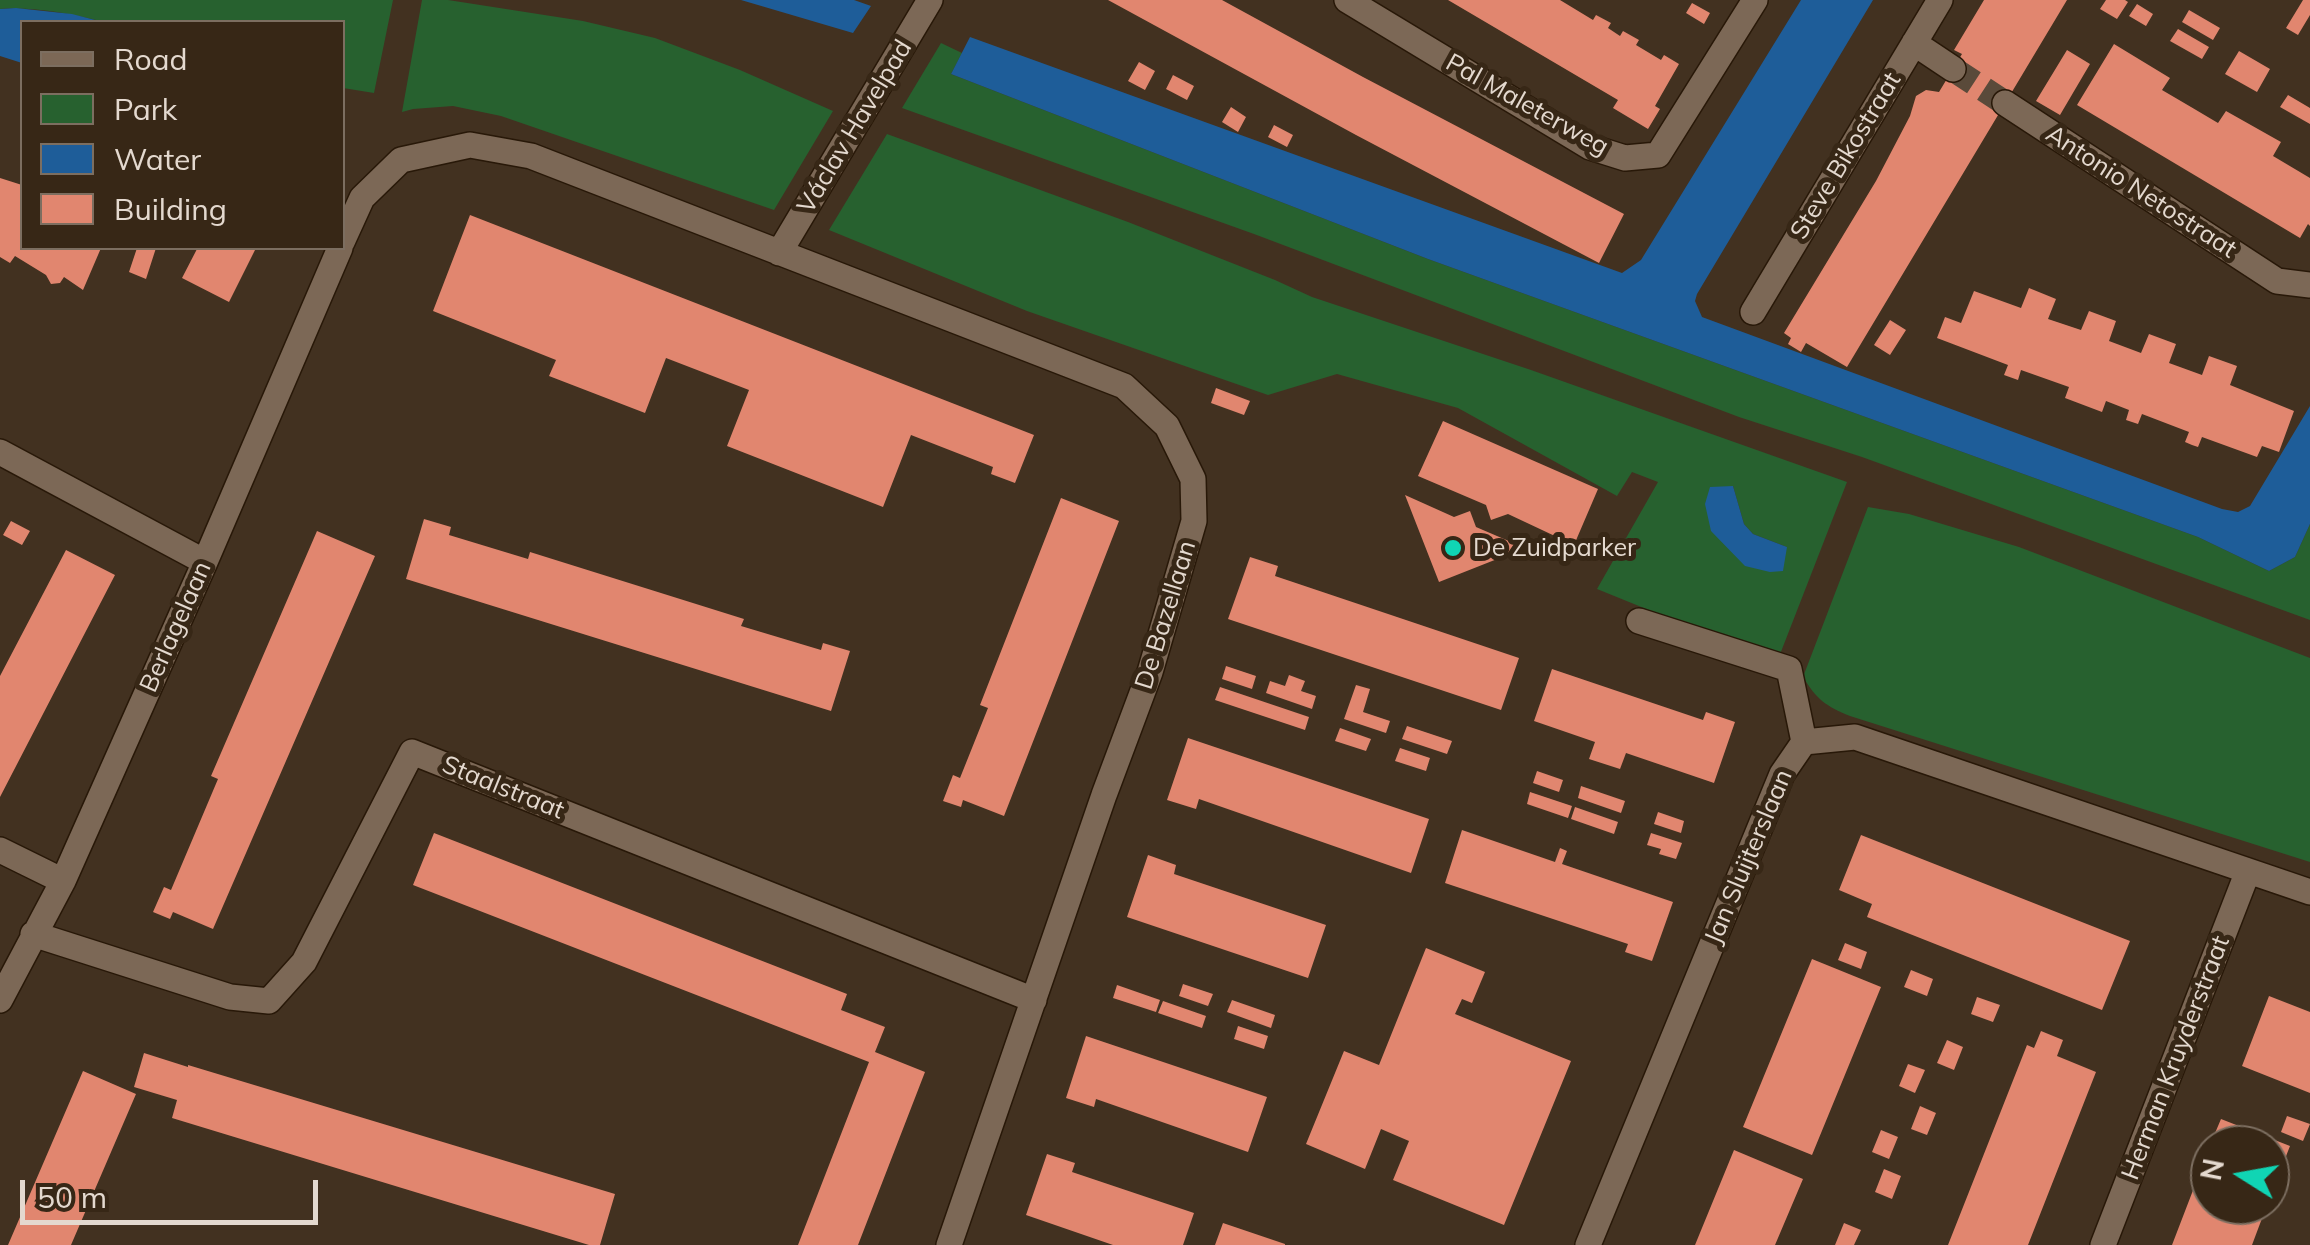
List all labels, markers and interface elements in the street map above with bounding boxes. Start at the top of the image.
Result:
legend [20,20,345,250]
street label: Václav Havelpad [791,35,919,219]
text: Road [114,40,188,78]
street label: Pal Maleterweg [1440,48,1614,162]
street label: Steve Bikostraat [1784,67,1908,245]
text: Park [114,90,177,128]
street label: Antonio Netostraat [2040,119,2242,265]
text: Water [114,140,201,178]
text: Building [114,190,227,228]
place label: De Zuidparker [1473,533,1636,563]
street label: De Bazellaan [1129,537,1203,693]
marker: De Zuidparker [1442,537,1464,559]
street label: Berlagelaan [134,557,218,697]
street label: Staalstraat [438,750,568,826]
street label: Jan Sluijterslaan [1699,765,1799,949]
street label: Herman Kruyderstraat [2116,932,2236,1184]
north arrow [2190,1125,2290,1225]
text: N [2193,1156,2231,1183]
scale bar [25,1160,322,1222]
text: 50 m [37,1178,107,1216]

